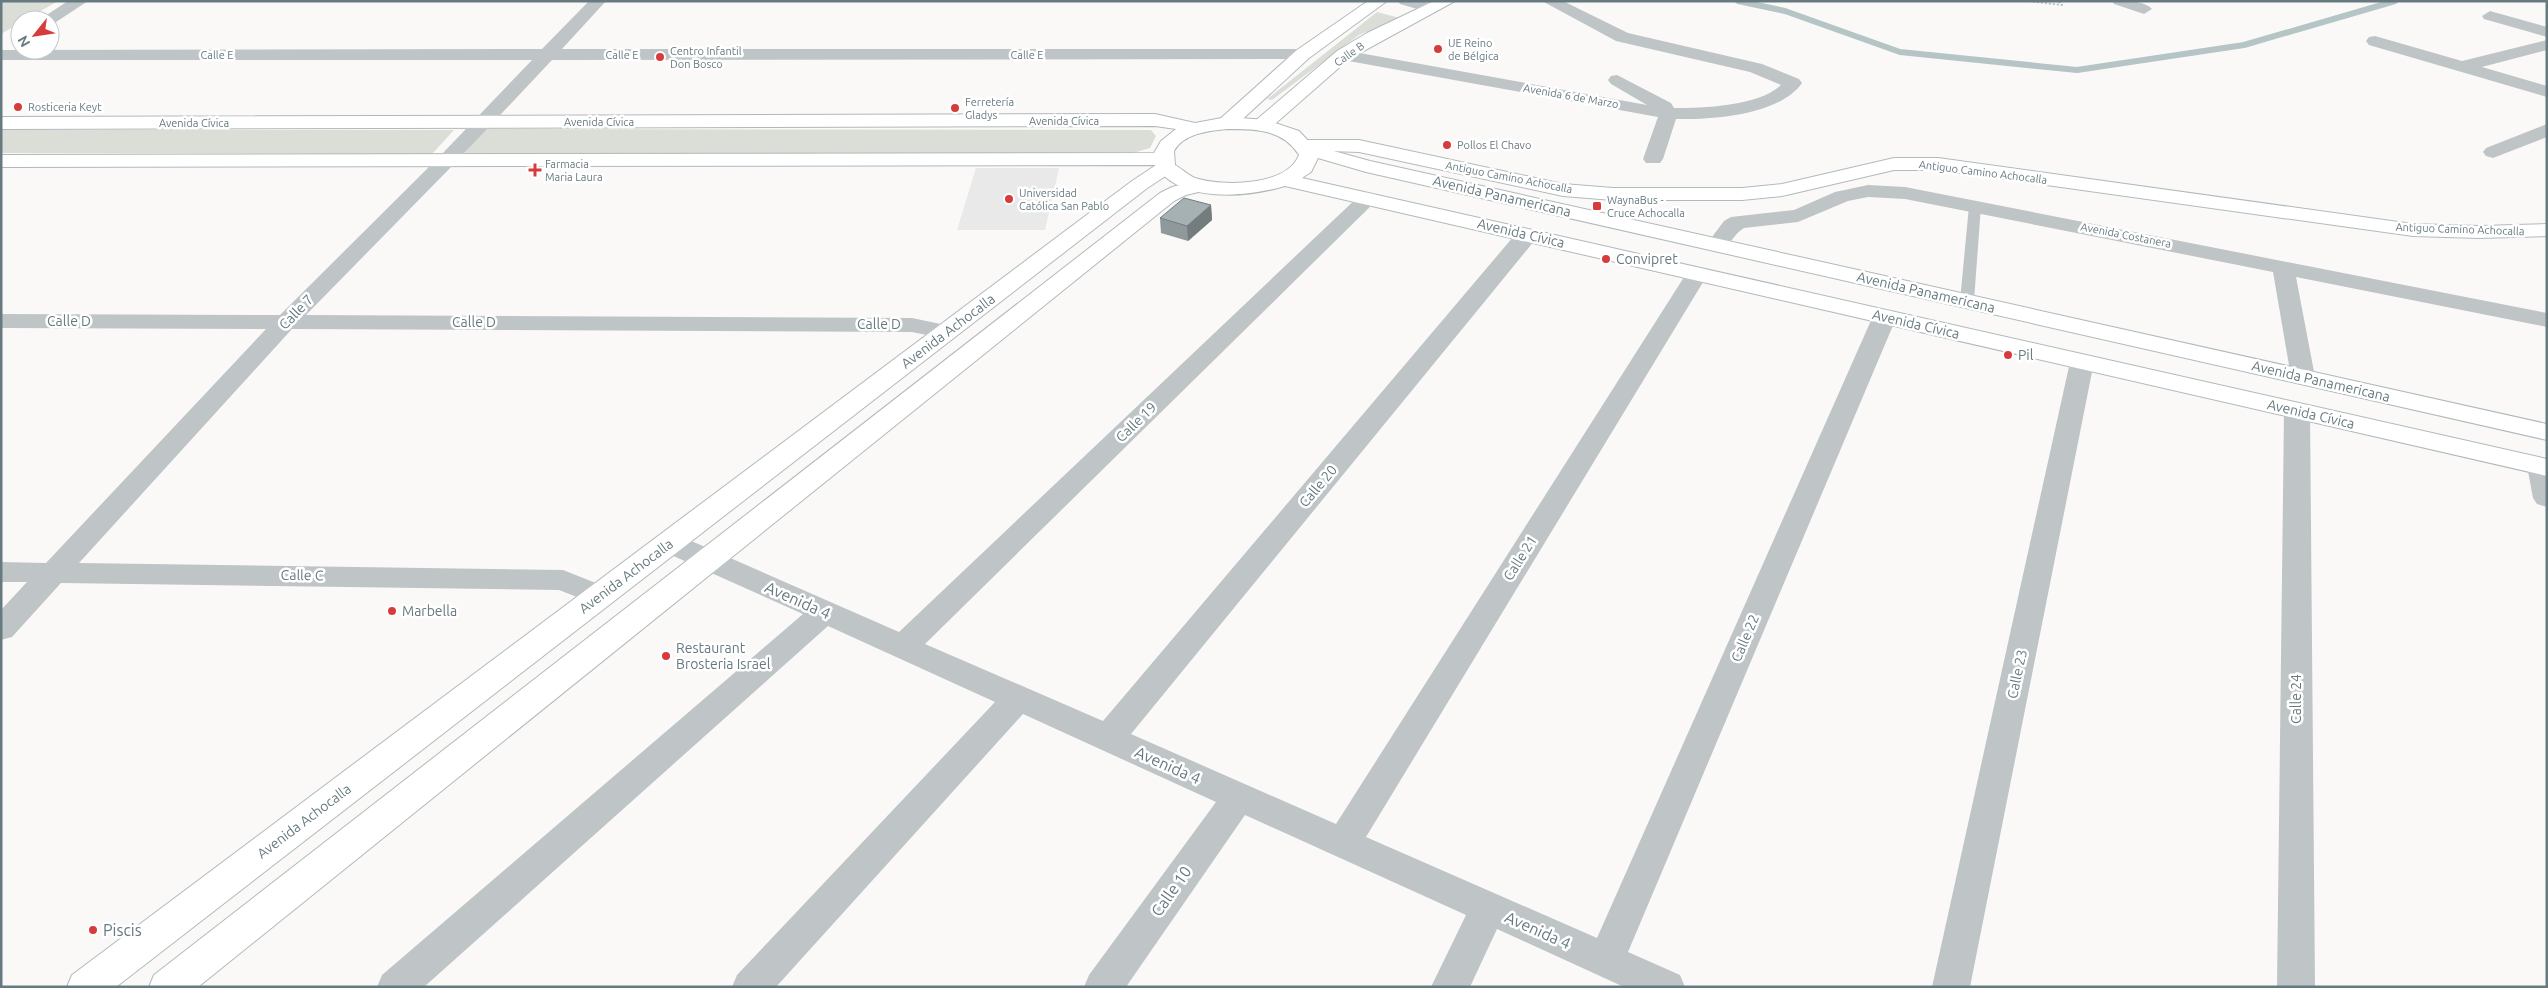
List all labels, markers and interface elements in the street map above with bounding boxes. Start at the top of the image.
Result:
north arrow [10,10,60,60]
text: N [14,33,33,50]
place label: UE Reino de Bélgica [1448,37,1499,62]
street label: Calle B [1332,39,1366,69]
marker: UE Reino de Bélgica [1432,43,1444,55]
place label: Centro Infantil Don Bosco [670,45,742,70]
street label: Calle E [201,49,233,61]
street label: Calle E [606,49,638,61]
street label: Calle E [1011,49,1043,61]
marker: Centro Infantil Don Bosco [654,51,666,63]
street label: Avenida 6 de Marzo [1522,82,1620,110]
place label: Ferretería Gladys [965,96,1014,121]
marker: Rosticeria Keyt [12,101,24,113]
place label: Rosticeria Keyt [28,101,102,113]
marker: Ferretería Gladys [949,102,961,114]
street label: Avenida Cívica [1029,115,1099,127]
street label: Avenida Cívica [564,116,634,128]
street label: Avenida Cívica [159,117,229,129]
marker: Pollos El Chavo [1441,139,1453,151]
place label: Pollos El Chavo [1457,139,1531,151]
place label: Farmacia Maria Laura [545,158,603,183]
street label: Antiguo Camino Achocalla [1918,158,2048,186]
street label: Antiguo Camino Achocalla [1445,159,1573,195]
marker: Farmacia Maria Laura [529,164,541,176]
street label: Avenida Panamericana [1431,172,1573,220]
place label: Universidad Católica San Pablo [1019,187,1109,212]
marker: Universidad Católica San Pablo [1003,193,1015,205]
place label: WaynaBus - Cruce Achocalla [1607,194,1685,219]
marker: WaynaBus - Cruce Achocalla [1591,200,1603,212]
street label: Avenida Cívica [1476,215,1566,251]
street label: Avenida Costanera [2080,220,2172,250]
street label: Antiguo Camino Achocalla [2395,221,2525,237]
place label: Convipret [1616,251,1678,267]
marker: Convipret [1600,253,1612,265]
street label: Avenida Panamericana [1855,268,1997,316]
street label: Avenida Achocalla [898,290,998,372]
street label: Calle 7 [276,291,316,333]
street label: Avenida Cívica [1871,306,1961,342]
street label: Calle D [47,313,91,329]
street label: Calle D [452,314,496,330]
street label: Calle D [857,316,901,332]
place label: Pil [2018,347,2034,363]
marker: Pil [2002,349,2014,361]
street label: Avenida Panamericana [2250,357,2392,405]
street label: Avenida Cívica [2266,396,2356,432]
street label: Calle 19 [1113,399,1159,445]
street label: Calle 20 [1296,462,1340,510]
street label: Calle 21 [1500,533,1540,583]
street label: Avenida Achocalla [576,535,676,617]
street label: Calle C [281,567,324,583]
street label: Avenida 4 [762,578,834,622]
place label: Marbella [402,603,457,619]
marker: Marbella [386,605,398,617]
street label: Calle 22 [1728,612,1762,664]
place label: Restaurant Brosteria Israel [676,640,771,672]
street label: Calle 23 [2004,648,2030,700]
marker: Restaurant Brosteria Israel [660,650,672,662]
street label: Calle 24 [2288,674,2304,724]
street label: Avenida 4 [1132,743,1204,787]
street label: Avenida Achocalla [254,780,354,862]
street label: Calle 10 [1147,862,1195,920]
street label: Avenida 4 [1502,908,1574,952]
place label: Piscis [103,921,142,939]
marker: Piscis [87,924,99,936]

